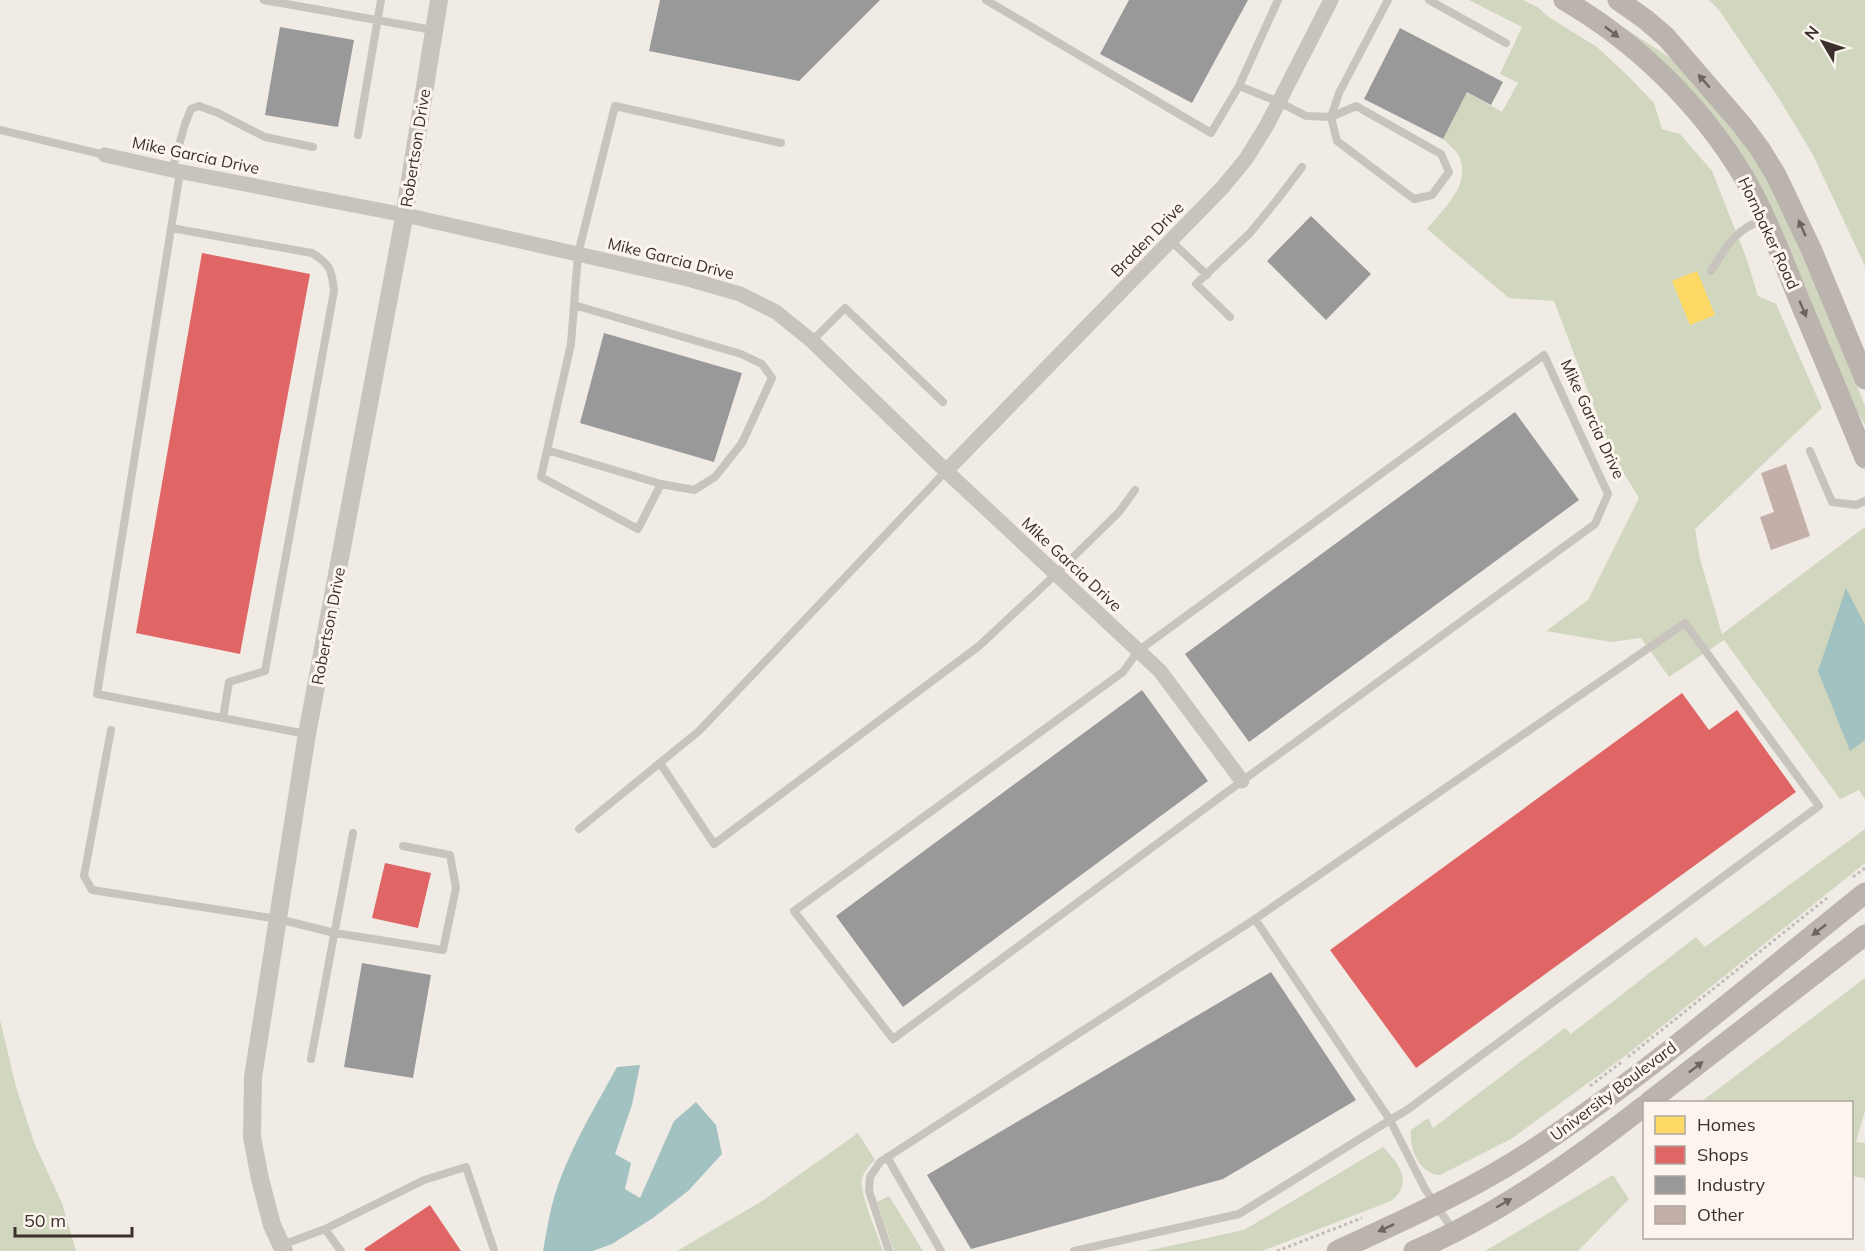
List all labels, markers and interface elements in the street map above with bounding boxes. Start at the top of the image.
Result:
north arrow [1793,12,1853,72]
text: N [1800,22,1823,44]
one-way arrow [1605,26,1620,38]
one-way arrow [1698,74,1711,89]
street label: Robertson Drive [396,87,434,209]
street label: Mike Garcia Drive [131,132,261,178]
street label: Hornbaker Road [1734,174,1804,292]
street label: Braden Drive [1106,197,1188,281]
one-way arrow [1797,219,1806,237]
street label: Mike Garcia Drive [606,233,736,283]
one-way arrow [1798,301,1808,319]
street label: Mike Garcia Drive [1557,356,1629,482]
street label: Mike Garcia Drive [1018,512,1126,616]
street label: Robertson Drive [307,565,349,687]
one-way arrow [1811,923,1827,936]
street label: University Boulevard [1546,1037,1680,1145]
one-way arrow [1688,1061,1703,1073]
legend [1643,1101,1853,1239]
text: Homes [1697,1113,1756,1136]
text: Shops [1697,1143,1749,1166]
text: Industry [1697,1173,1766,1196]
one-way arrow [1496,1198,1513,1208]
scale bar [15,1200,132,1238]
text: Other [1697,1203,1745,1226]
text: 50 m [24,1209,66,1232]
one-way arrow [1378,1224,1395,1233]

